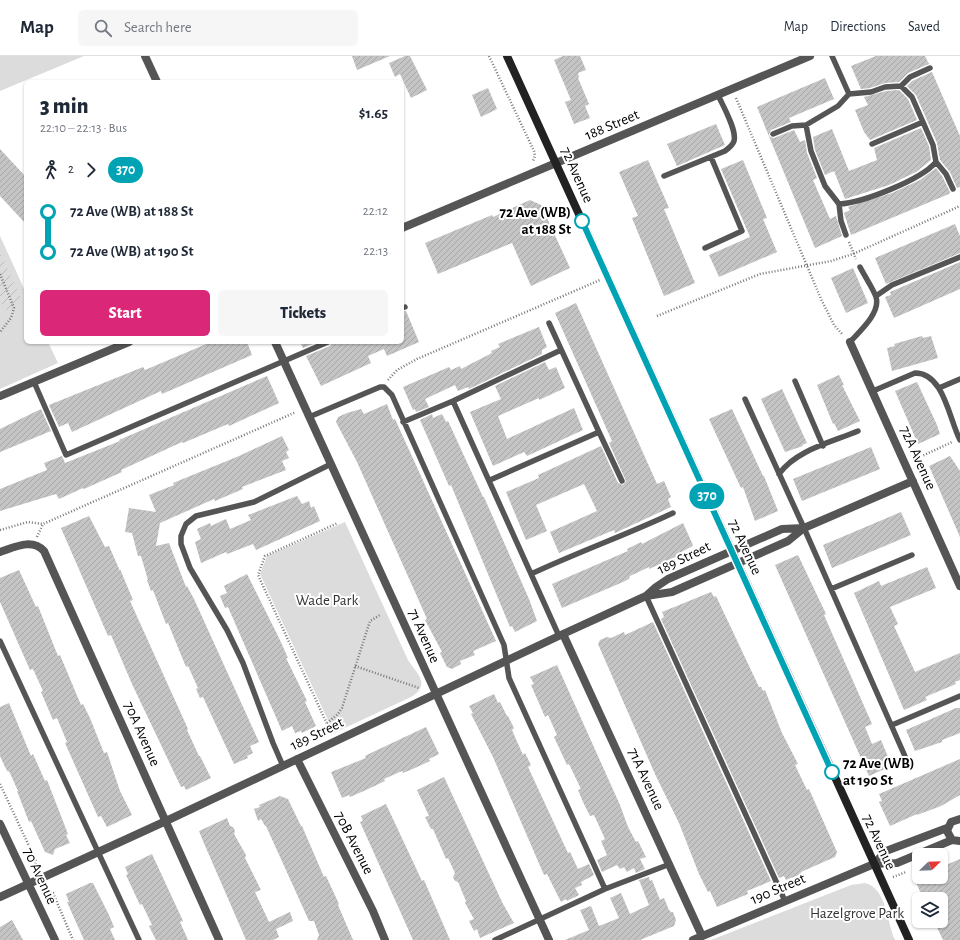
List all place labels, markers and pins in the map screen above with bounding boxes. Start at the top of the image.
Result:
place label: 72 Ave (WB) at 188 St [500,205,571,237]
marker: 72 Ave (WB) at 188 St [574,213,590,229]
place label: 72 Ave (WB) at 190 St [843,756,914,788]
marker: 72 Ave (WB) at 190 St [824,764,840,780]

